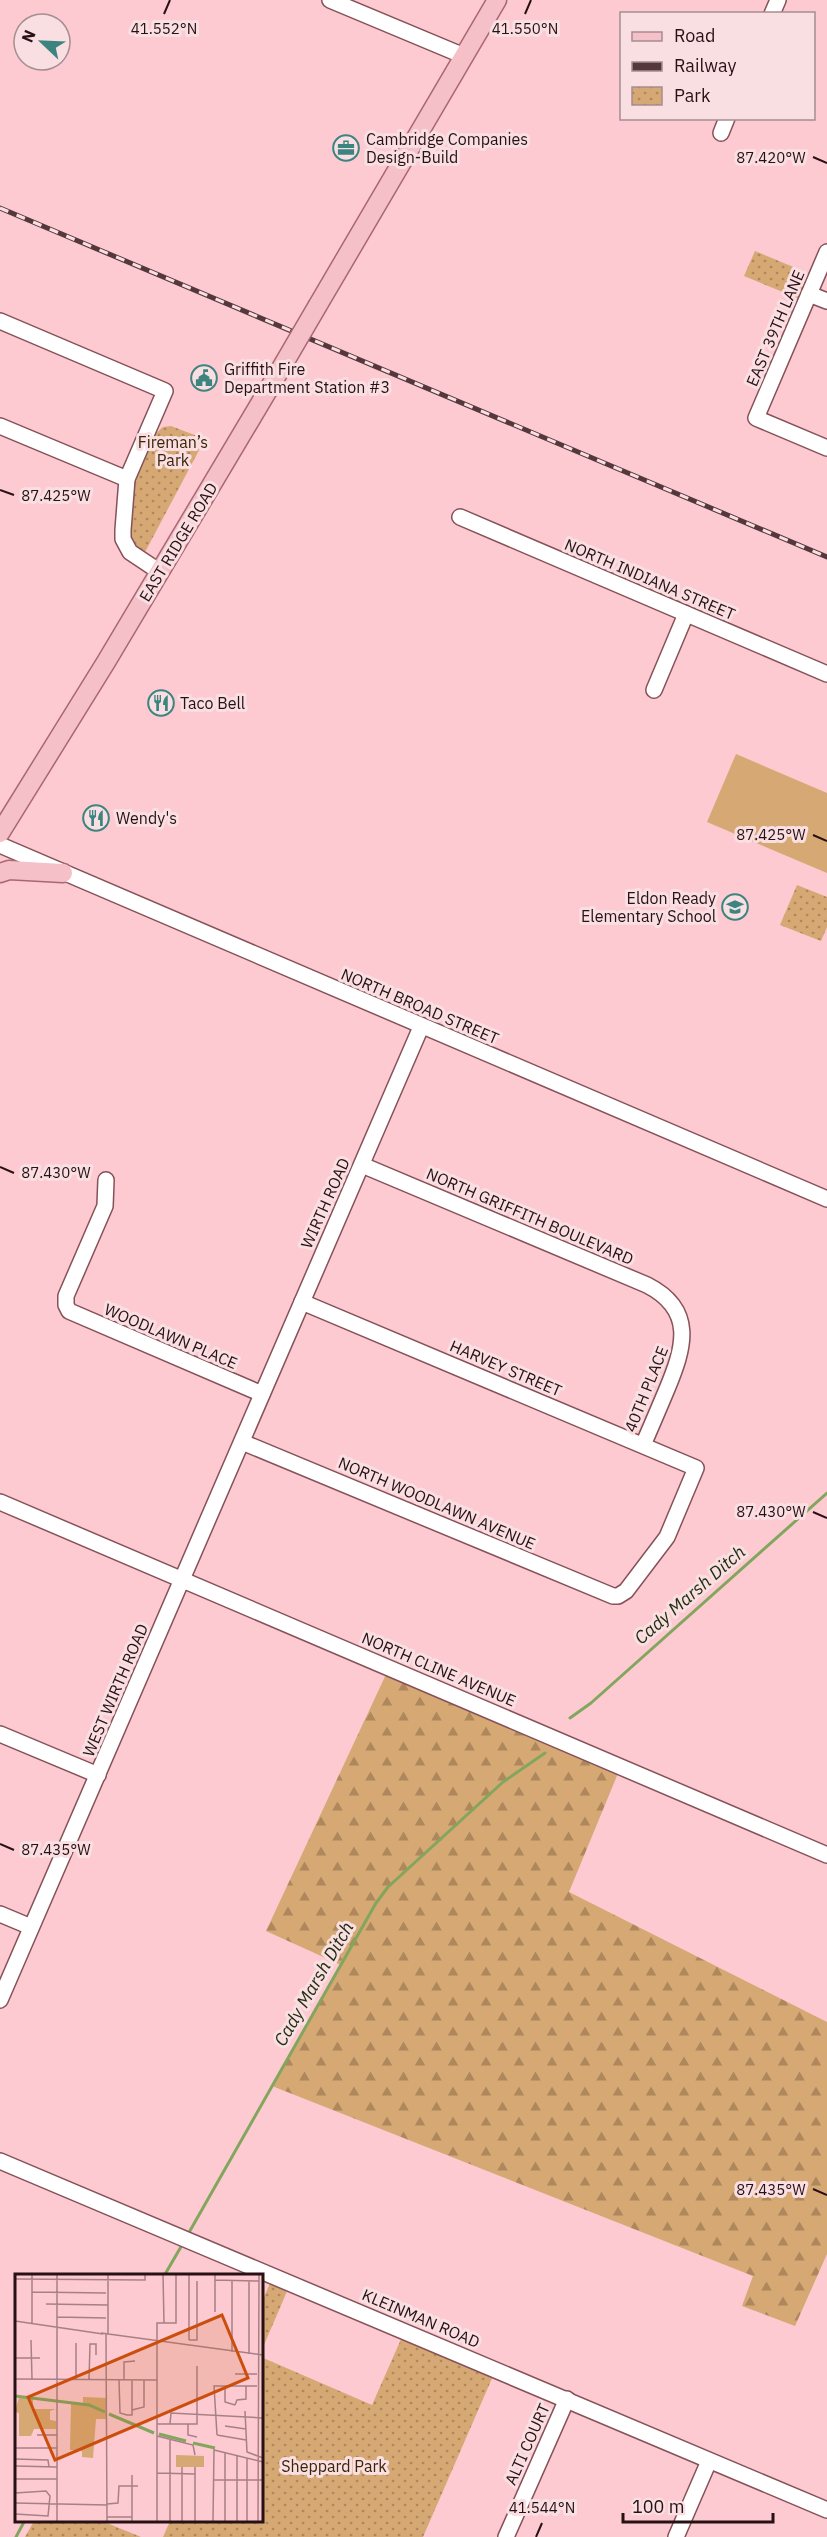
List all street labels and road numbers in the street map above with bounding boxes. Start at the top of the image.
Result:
street label: EAST 39TH LANE [742,267,808,389]
street label: EAST RIDGE ROAD [135,479,221,605]
street label: NORTH INDIANA STREET [562,534,738,624]
street label: NORTH BROAD STREET [338,964,502,1048]
street label: WIRTH ROAD [296,1155,354,1251]
street label: NORTH GRIFFITH BOULEVARD [423,1163,637,1269]
street label: WOODLAWN PLACE [101,1299,241,1373]
street label: HARVEY STREET [447,1335,565,1401]
street label: 40TH PLACE [620,1343,672,1435]
street label: NORTH WOODLAWN AVENUE [335,1452,539,1554]
street label: WEST WIRTH ROAD [78,1620,152,1760]
street label: NORTH CLINE AVENUE [359,1627,519,1711]
street label: KLEINMAN ROAD [359,2284,483,2352]
street label: ALTI COURT [500,2400,554,2488]

